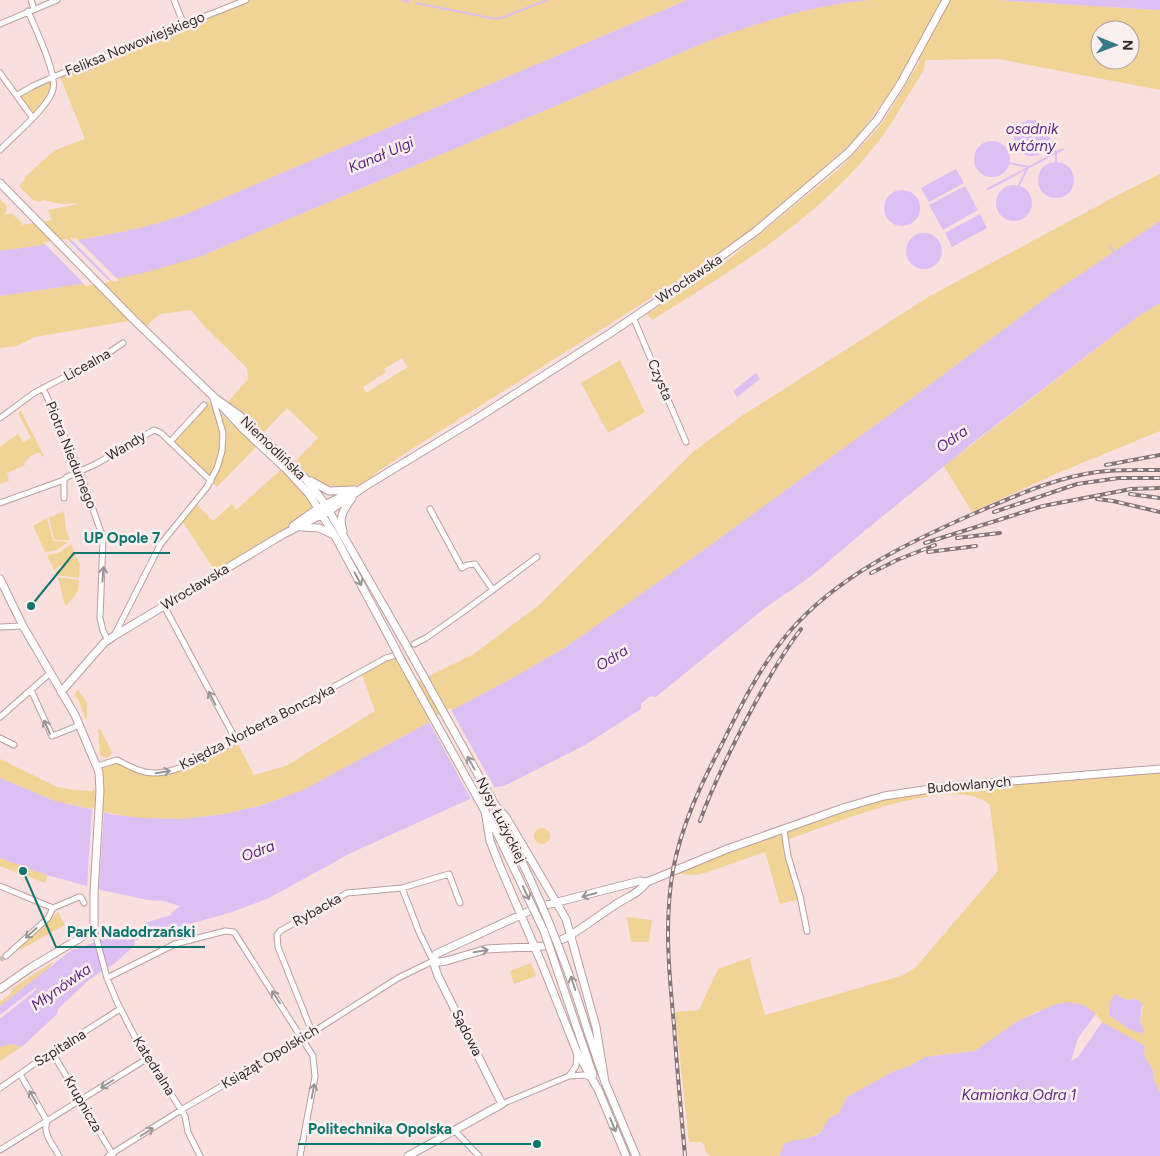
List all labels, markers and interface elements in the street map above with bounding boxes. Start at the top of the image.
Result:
street label: Feliksa Nowowiejskiego [63,8,207,80]
north arrow [1090,20,1140,70]
text: N [1119,40,1136,51]
water label: osadnik wtórny [1006,120,1059,155]
water label: Kanał Ulgi [346,133,417,177]
street label: Wrocławska [653,251,725,307]
street label: Licealna [61,345,113,385]
street label: Czysta [644,357,676,403]
street label: Piotra Niedurnego [42,399,100,511]
street label: Niemodlińska [237,413,309,483]
water label: Odra [933,422,971,456]
street label: Wandy [103,427,150,464]
callout: UP Opole 7 [74,523,170,553]
text: UP Opole 7 [84,529,160,547]
street label: Wrocławska [158,560,232,614]
one-way arrow [98,567,107,583]
one-way arrow [353,571,363,586]
water label: Odra [593,641,632,675]
street label: Księdza Norberta Bonczyka [177,680,337,774]
one-way arrow [207,690,217,705]
one-way arrow [42,720,52,735]
one-way arrow [466,756,476,771]
one-way arrow [154,766,170,776]
street label: Budowlanych [926,773,1012,797]
street label: Nysy Łużyckiej [472,774,530,866]
water label: Odra [239,836,277,866]
one-way arrow [521,885,531,900]
street label: Rybacka [290,890,344,930]
one-way arrow [582,890,598,900]
callout: Park Nadodrzański [56,917,205,947]
text: Park Nadodrzański [67,923,195,941]
one-way arrow [25,927,38,939]
one-way arrow [473,945,489,955]
water label: Młynówka [27,960,95,1014]
one-way arrow [568,976,577,991]
one-way arrow [271,991,281,1005]
street label: Sądowa [448,1007,486,1059]
street label: Książąt Opolskich [218,1021,322,1093]
street label: Szpitalna [31,1026,89,1070]
street label: Katedralna [129,1033,179,1099]
street label: Krupnicza [60,1073,106,1135]
one-way arrow [100,1078,114,1089]
one-way arrow [308,1083,318,1099]
water label: Kamionka Odra 1 [961,1086,1077,1104]
one-way arrow [28,1091,38,1105]
callout: Politechnika Opolska [298,1114,462,1144]
one-way arrow [608,1117,618,1132]
text: Politechnika Opolska [308,1120,452,1138]
one-way arrow [139,1126,153,1136]

